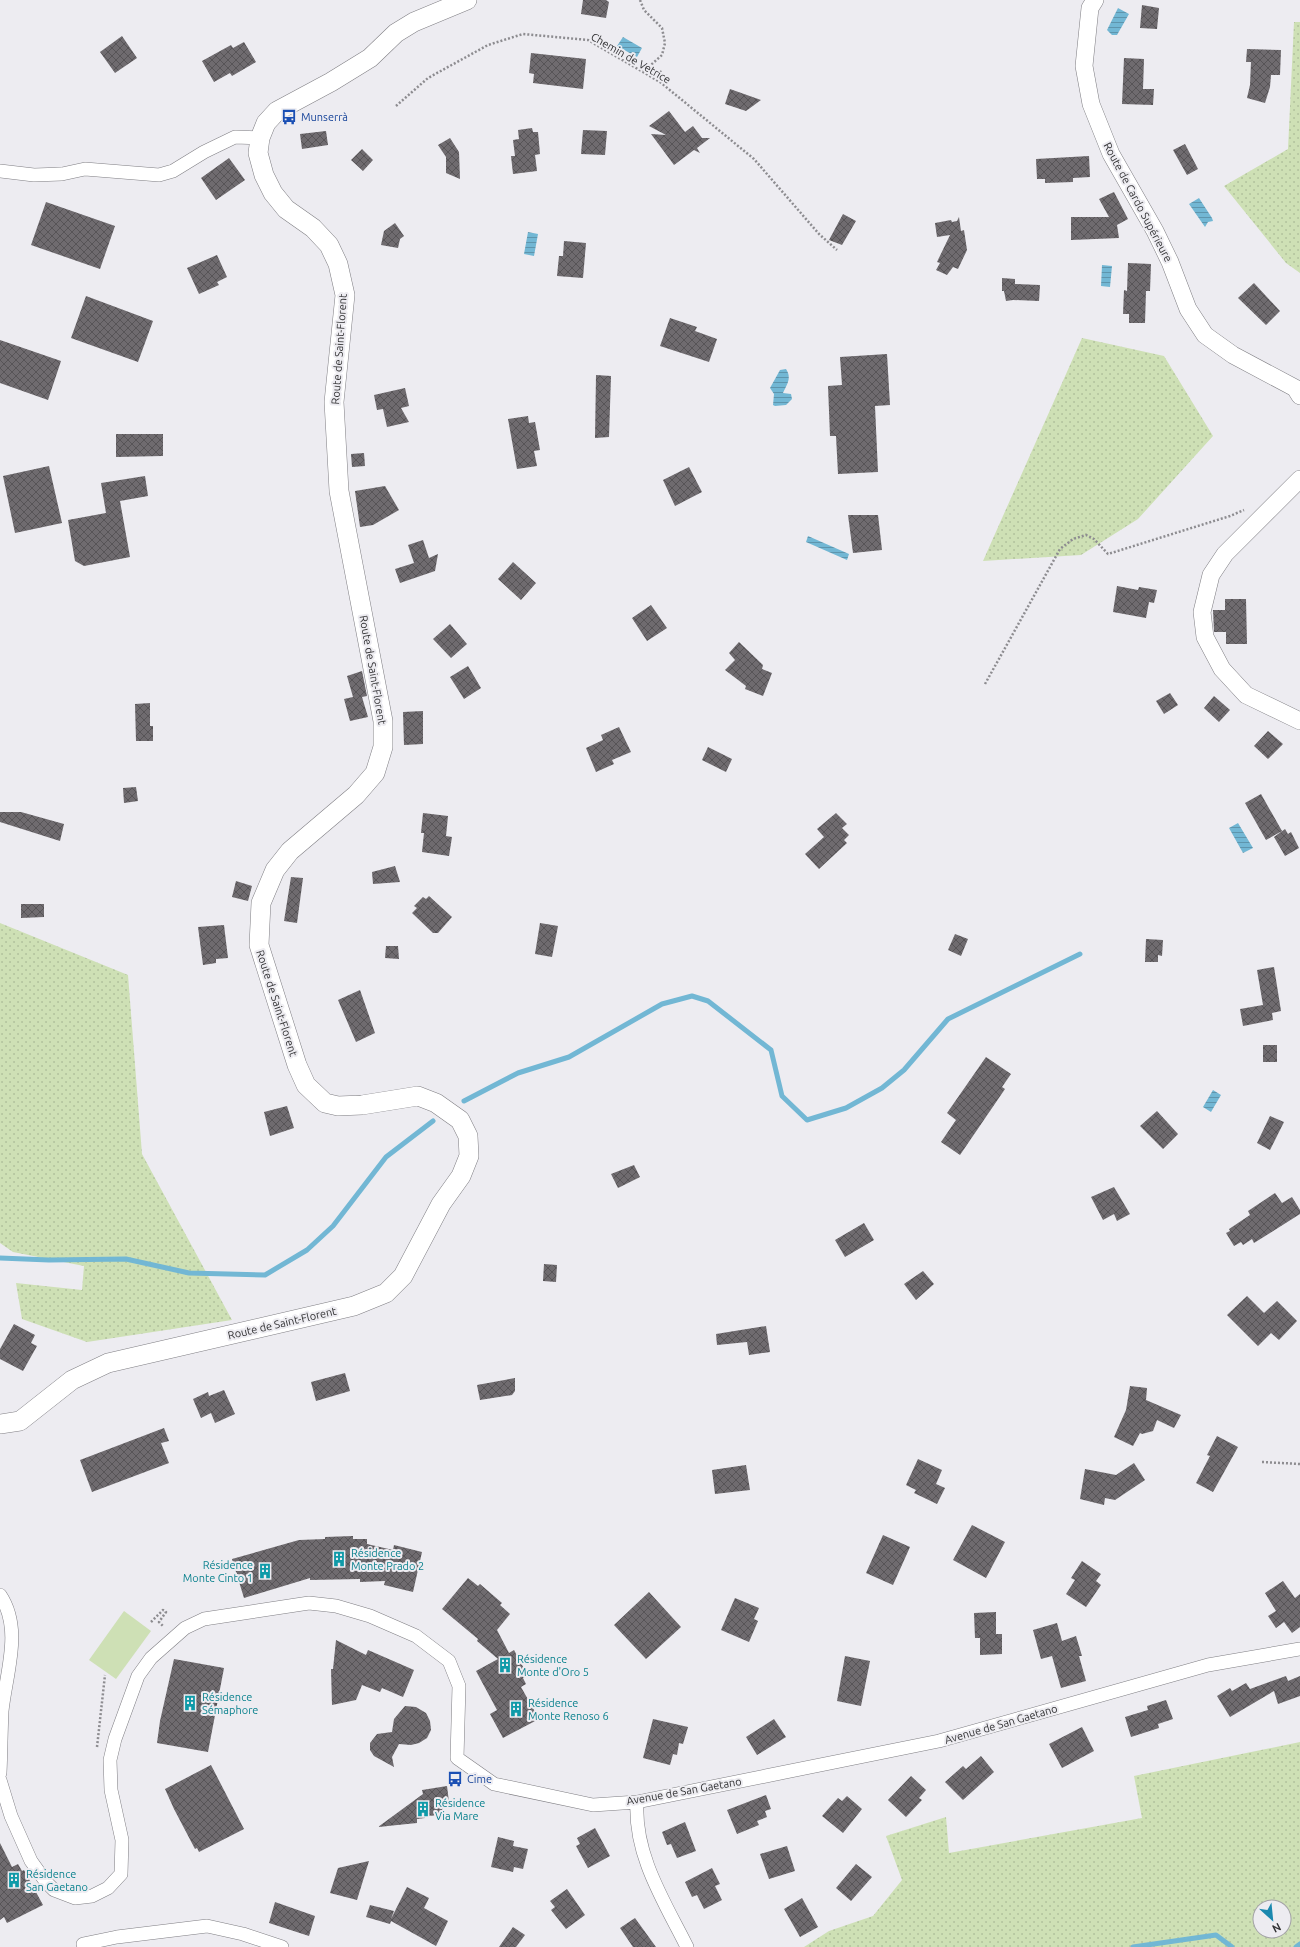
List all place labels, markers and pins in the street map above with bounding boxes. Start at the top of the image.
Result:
bus stop icon: Munserrà [280,108,298,126]
place label: Munserrà [301,111,348,123]
place label: Résidence Monte Prado 2 [351,1547,424,1572]
building icon: Résidence Monte Prado 2 [330,1550,348,1568]
place label: Résidence Monte Cinto 1 [183,1559,253,1584]
building icon: Résidence Monte Cinto 1 [256,1562,274,1580]
place label: Résidence Monte d'Oro 5 [517,1653,589,1678]
building icon: Résidence Monte d'Oro 5 [496,1656,514,1674]
place label: Résidence Sémaphore [202,1691,258,1716]
building icon: Résidence Sémaphore [181,1694,199,1712]
place label: Résidence Monte Renoso 6 [528,1697,609,1722]
building icon: Résidence Monte Renoso 6 [507,1700,525,1718]
bus stop icon: Cime [446,1770,464,1788]
place label: Cime [467,1773,492,1785]
place label: Résidence Via Mare [435,1797,485,1822]
building icon: Résidence Via Mare [414,1800,432,1818]
place label: Résidence San Gaetano [26,1868,88,1893]
building icon: Résidence San Gaetano [5,1871,23,1889]

